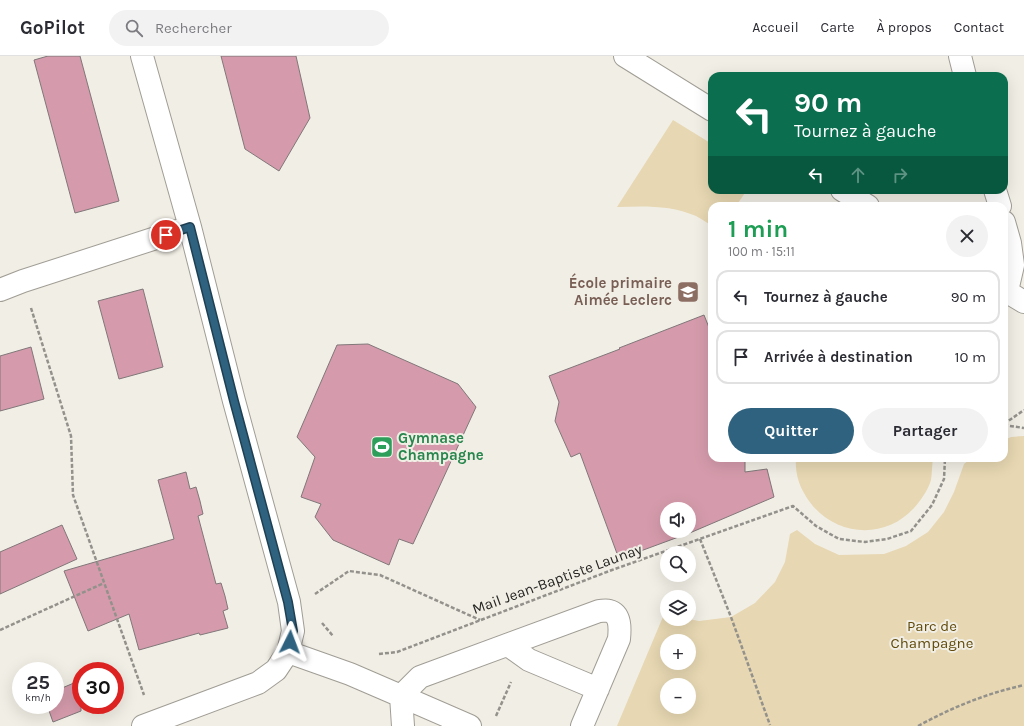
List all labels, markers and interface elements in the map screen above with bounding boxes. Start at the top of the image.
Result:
search box [109,10,389,46]
text: GoPilot [20,17,85,39]
icon: search [123,17,145,39]
text: Rechercher [155,19,232,37]
text: Accueil [752,19,799,36]
text: Carte [821,19,854,36]
text: À propos [876,19,932,36]
text: Contact [954,19,1004,36]
text: 90 m [794,86,862,119]
icon: left [728,88,780,140]
text: Tournez à gauche [794,120,936,142]
icon: left [805,164,827,186]
icon: ahead [847,164,869,186]
icon: right [889,164,911,186]
text: 1 min [728,215,788,243]
button: close [946,215,988,257]
pin [149,218,183,252]
icon: arrive [155,224,177,246]
text: 100 m · 15:11 [728,244,795,259]
place label: École primaire Aimée Leclerc [569,273,672,309]
school or university icon: École primaire Aimée Leclerc [675,279,701,305]
icon: left [730,286,752,308]
text: Tournez à gauche [764,288,888,306]
text: 90 m [951,288,986,306]
icon: arrive [730,346,752,368]
text: Arrivée à destination [764,348,913,366]
text: 10 m [955,348,986,366]
button: Quitter [728,408,854,454]
button: Partager [862,408,988,454]
place label: Gymnase Champagne [398,429,484,464]
sports icon: Gymnase Champagne [369,434,395,460]
map controls [660,502,696,714]
button: sound [660,502,696,538]
street label: Mail Jean-Baptiste Launay [470,540,644,618]
button: search [660,546,696,582]
button: layers [660,590,696,626]
park label: Parc de Champagne [891,617,973,652]
position arrow [269,621,311,663]
button: + [660,634,696,670]
speed limit sign: 30 [72,662,124,714]
text: 25 [26,671,50,694]
button: − [660,678,696,714]
text: km/h [25,692,51,704]

